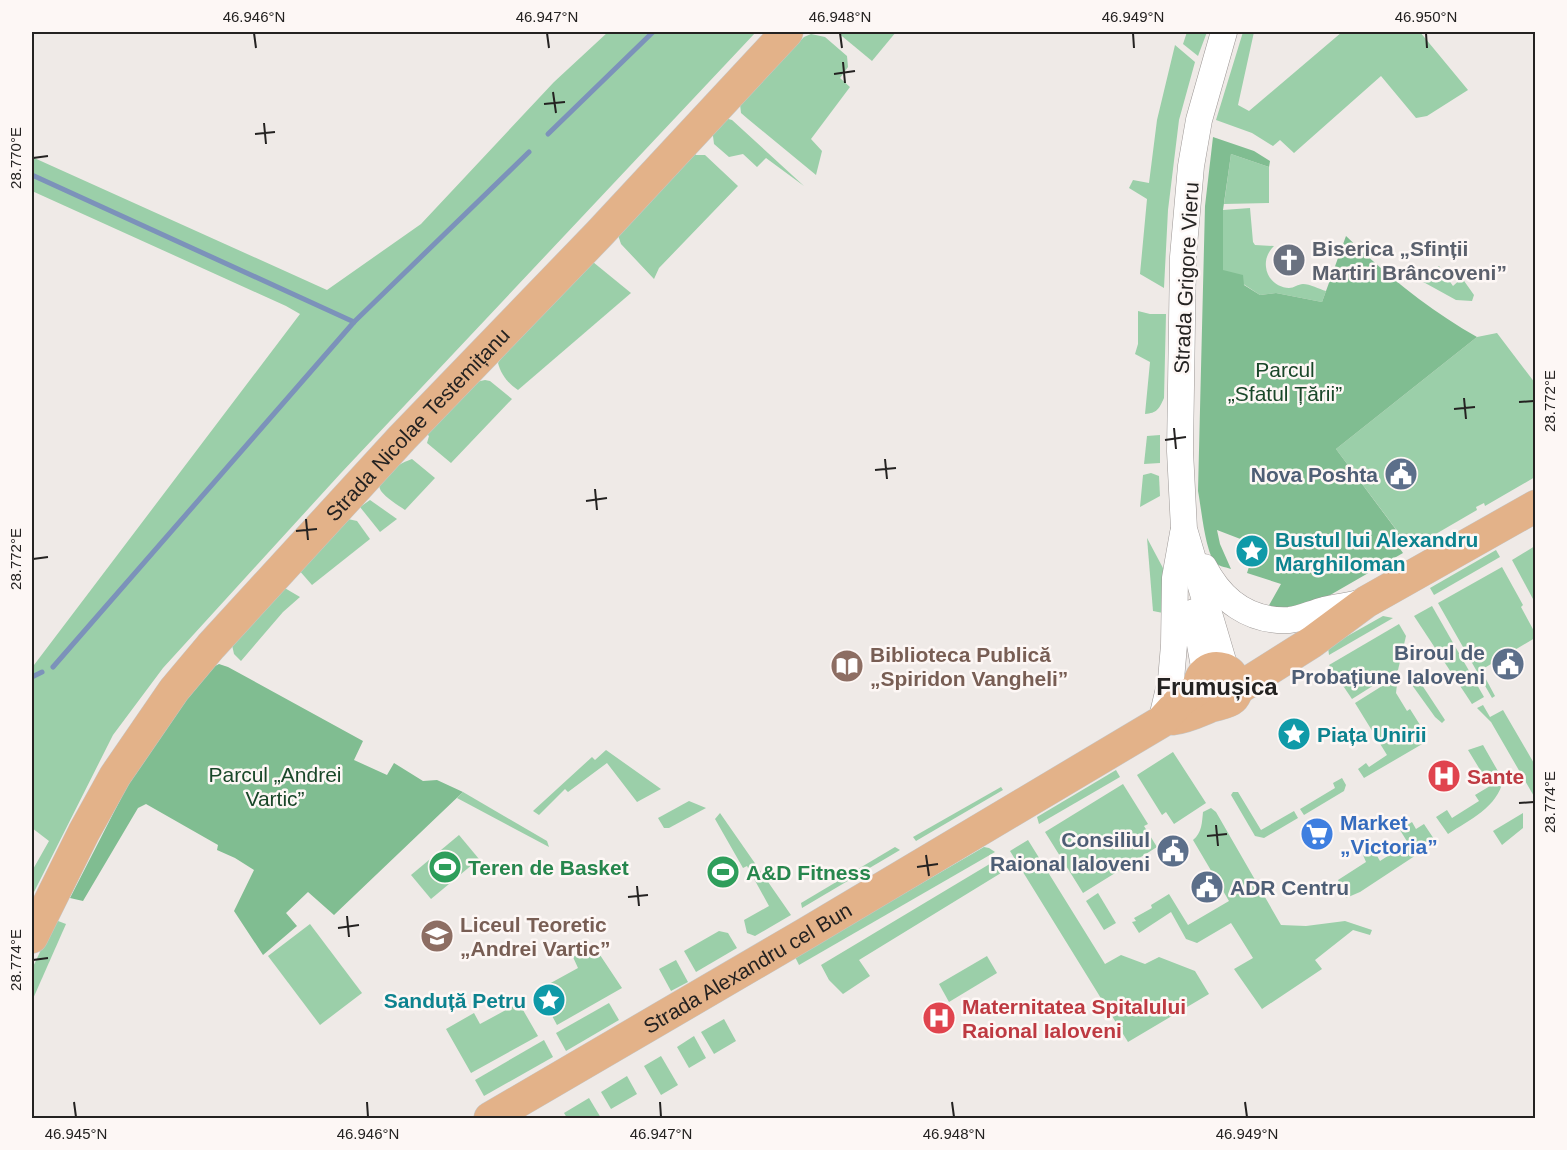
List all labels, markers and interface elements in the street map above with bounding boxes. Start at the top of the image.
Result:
text: 46.946°N [223,8,285,25]
text: 46.947°N [516,8,578,25]
text: 46.948°N [809,8,871,25]
text: 46.949°N [1102,8,1164,25]
text: 46.950°N [1395,8,1457,25]
text: 28.770°E [7,127,24,189]
street label: Strada Grigore Vieru [1169,181,1203,375]
place label: Biserica „Sfinții Martiri Brâncoveni” [1312,237,1507,284]
church icon: Biserica „Sfinții Martiri Brâncoveni” [1271,242,1307,278]
street label: Strada Nicolae Testemițanu [321,323,514,525]
park label: Parcul „Sfatul Țării” [1228,358,1342,405]
text: 28.772°E [1541,370,1558,432]
public building icon: Nova Poshta [1383,456,1419,492]
place label: Nova Poshta [1251,463,1378,486]
text: 28.772°E [7,528,24,590]
place label: Bustul lui Alexandru Marghiloman [1275,528,1478,575]
place icon: Bustul lui Alexandru Marghiloman [1234,533,1270,569]
place label: Biroul de Probațiune Ialoveni [1291,641,1485,688]
place label: Biblioteca Publică „Spiridon Vangheli” [870,643,1068,690]
public building icon: Biroul de Probațiune Ialoveni [1490,646,1526,682]
library icon: Biblioteca Publică „Spiridon Vangheli” [829,648,865,684]
district label: Frumușica [1156,673,1278,701]
place icon: Piața Unirii [1276,716,1312,752]
place label: Piața Unirii [1317,723,1427,746]
hospital icon: Sante [1426,758,1462,794]
park label: Parcul „Andrei Vartic” [208,763,342,810]
place label: Sante [1467,765,1524,788]
text: 28.774°E [1541,771,1558,833]
place label: Market „Victoria” [1340,811,1438,858]
supermarket icon: Market „Victoria” [1299,816,1335,852]
place label: Consiliul Raional Ialoveni [990,828,1150,875]
public building icon: Consiliul Raional Ialoveni [1155,833,1191,869]
sports icon: Teren de Basket [427,849,463,885]
sports icon: A&D Fitness [705,854,741,890]
place label: Teren de Basket [468,856,629,879]
place label: A&D Fitness [746,861,871,884]
public building icon: ADR Centru [1189,869,1225,905]
place label: ADR Centru [1230,876,1349,899]
street label: Strada Alexandru cel Bun [639,898,855,1037]
place label: Liceul Teoretic „Andrei Vartic” [460,913,611,960]
school or university icon: Liceul Teoretic „Andrei Vartic” [419,918,455,954]
text: 28.774°E [7,929,24,991]
place icon: Sanduță Petru [531,982,567,1018]
place label: Sanduță Petru [384,989,526,1012]
place label: Maternitatea Spitalului Raional Ialoveni [962,995,1186,1042]
hospital icon: Maternitatea Spitalului Raional Ialoveni [921,1000,957,1036]
text: 46.945°N [45,1125,107,1142]
text: 46.946°N [337,1125,399,1142]
text: 46.947°N [630,1125,692,1142]
text: 46.948°N [923,1125,985,1142]
text: 46.949°N [1216,1125,1278,1142]

